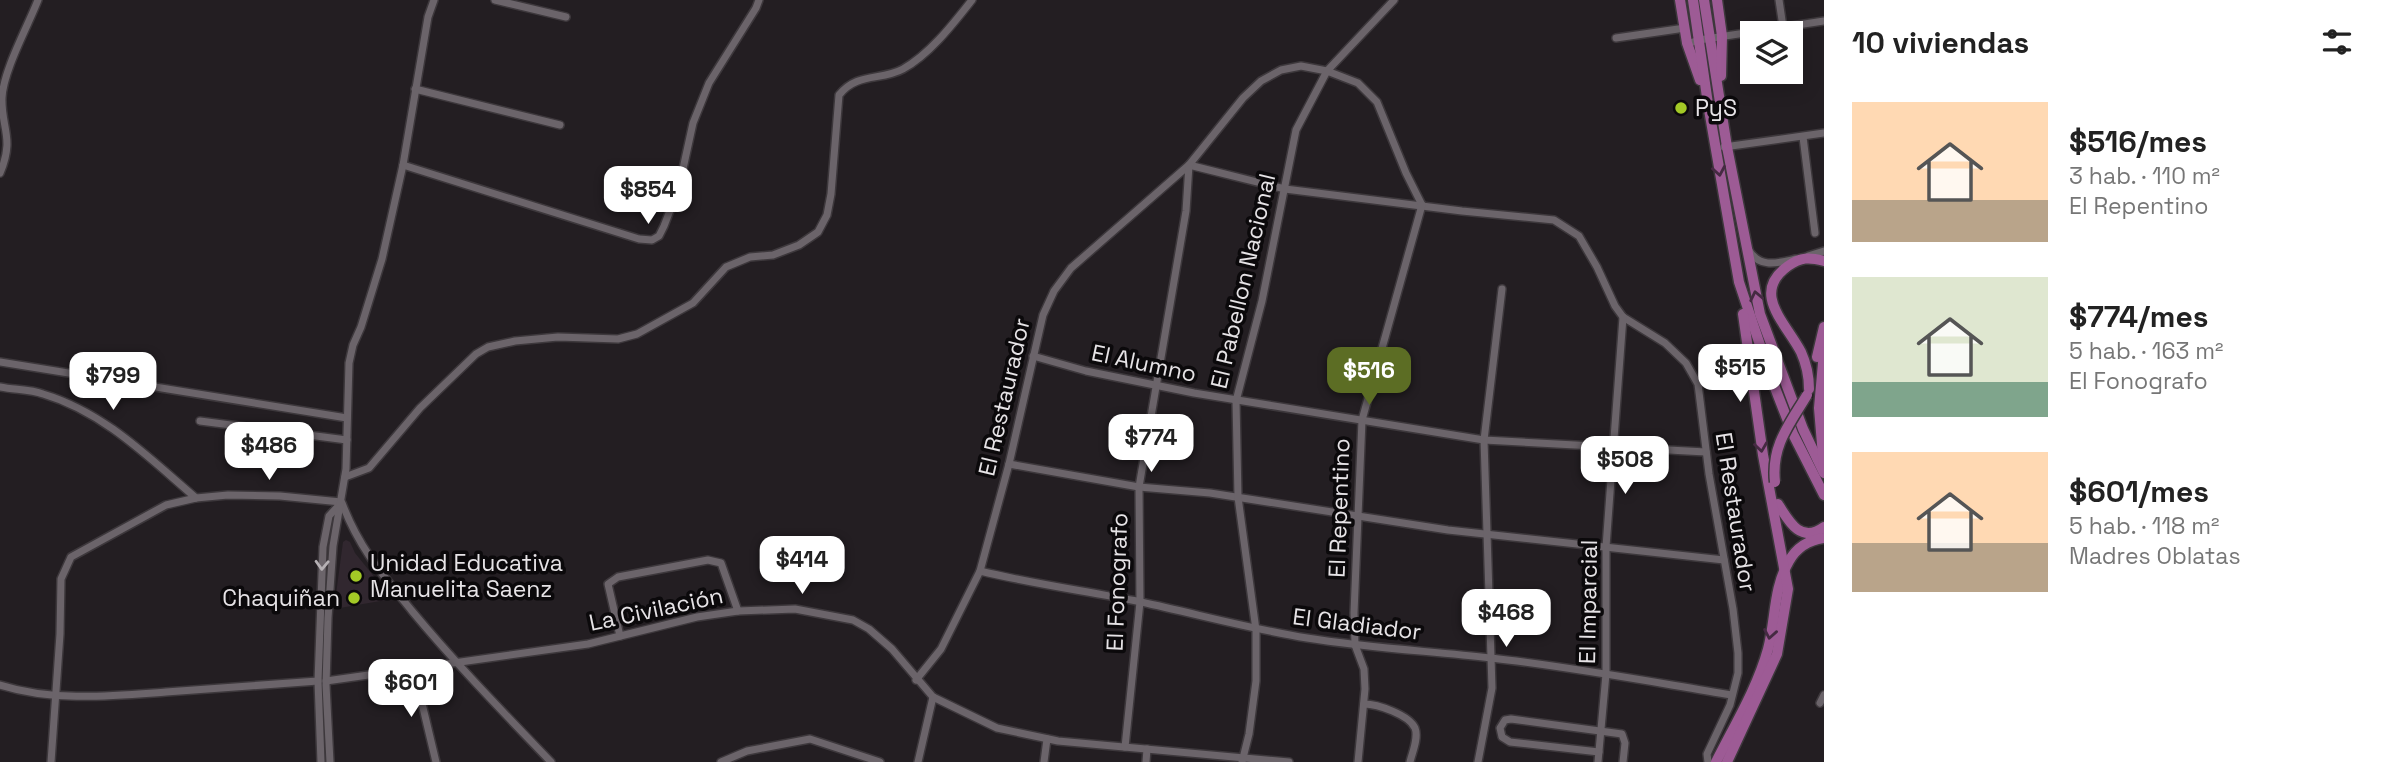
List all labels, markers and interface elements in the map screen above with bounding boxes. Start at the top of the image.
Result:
map controls [1740,21,1803,84]
button: layers [1740,21,1803,84]
text: 10 viviendas [1852,23,2029,62]
icon: filters [2318,23,2356,61]
place label: PyS [1695,93,1737,123]
marker: PyS [1673,100,1689,116]
text: $516/mes [2069,122,2207,161]
icon: home [1908,130,1992,214]
text: 3 hab. · 110 m² [2069,161,2220,191]
one-way arrow [1711,165,1726,177]
pin: $854 [607,166,689,226]
street label: El Pabellon Nacional [1204,170,1282,392]
text: $854 [620,174,676,204]
text: El Repentino [2069,191,2208,221]
one-way arrow [1749,290,1764,302]
text: $774/mes [2069,297,2208,336]
icon: home [1908,305,1992,389]
street label: El Restaurador [971,315,1037,479]
text: 5 hab. · 163 m² [2069,336,2224,366]
street label: El Alumno [1089,337,1199,389]
pin: $515 [1699,344,1781,404]
pin: $516 [1328,348,1410,407]
pin: $799 [72,352,154,412]
text: $515 [1714,352,1766,382]
text: $516 [1343,355,1395,385]
text: $799 [85,360,141,390]
text: El Fonografo [2069,366,2208,396]
pin: $774 [1110,414,1192,474]
pin: $486 [228,422,310,482]
text: $774 [1125,422,1178,452]
text: $486 [241,430,297,460]
street label: El Restaurador [1709,430,1763,594]
pin: $508 [1584,436,1666,496]
street label: El Repentino [1322,438,1356,578]
one-way arrow [1754,441,1769,452]
text: $508 [1597,444,1653,474]
text: $601/mes [2069,472,2209,511]
icon: home [1908,480,1992,564]
text: 5 hab. · 118 m² [2069,511,2220,541]
street label: El Fonografo [1100,512,1134,652]
pin: $414 [761,536,843,596]
street label: El Imparcial [1572,540,1604,664]
text: Madres Oblatas [2069,541,2241,571]
text: $414 [776,544,828,574]
place label: Unidad Educativa Manuelita Saenz [370,548,563,604]
one-way arrow [315,560,330,571]
marker: Unidad Educativa Manuelita Saenz [348,568,364,584]
street label: La Civilación [586,580,726,638]
place label: Chaquiñan [222,583,340,613]
marker: Chaquiñan [346,590,362,606]
pin: $468 [1465,590,1547,649]
text: $468 [1478,597,1534,627]
street label: El Gladiador [1291,601,1423,647]
one-way arrow [1763,628,1778,640]
pin: $601 [370,660,452,719]
text: $601 [384,667,438,697]

